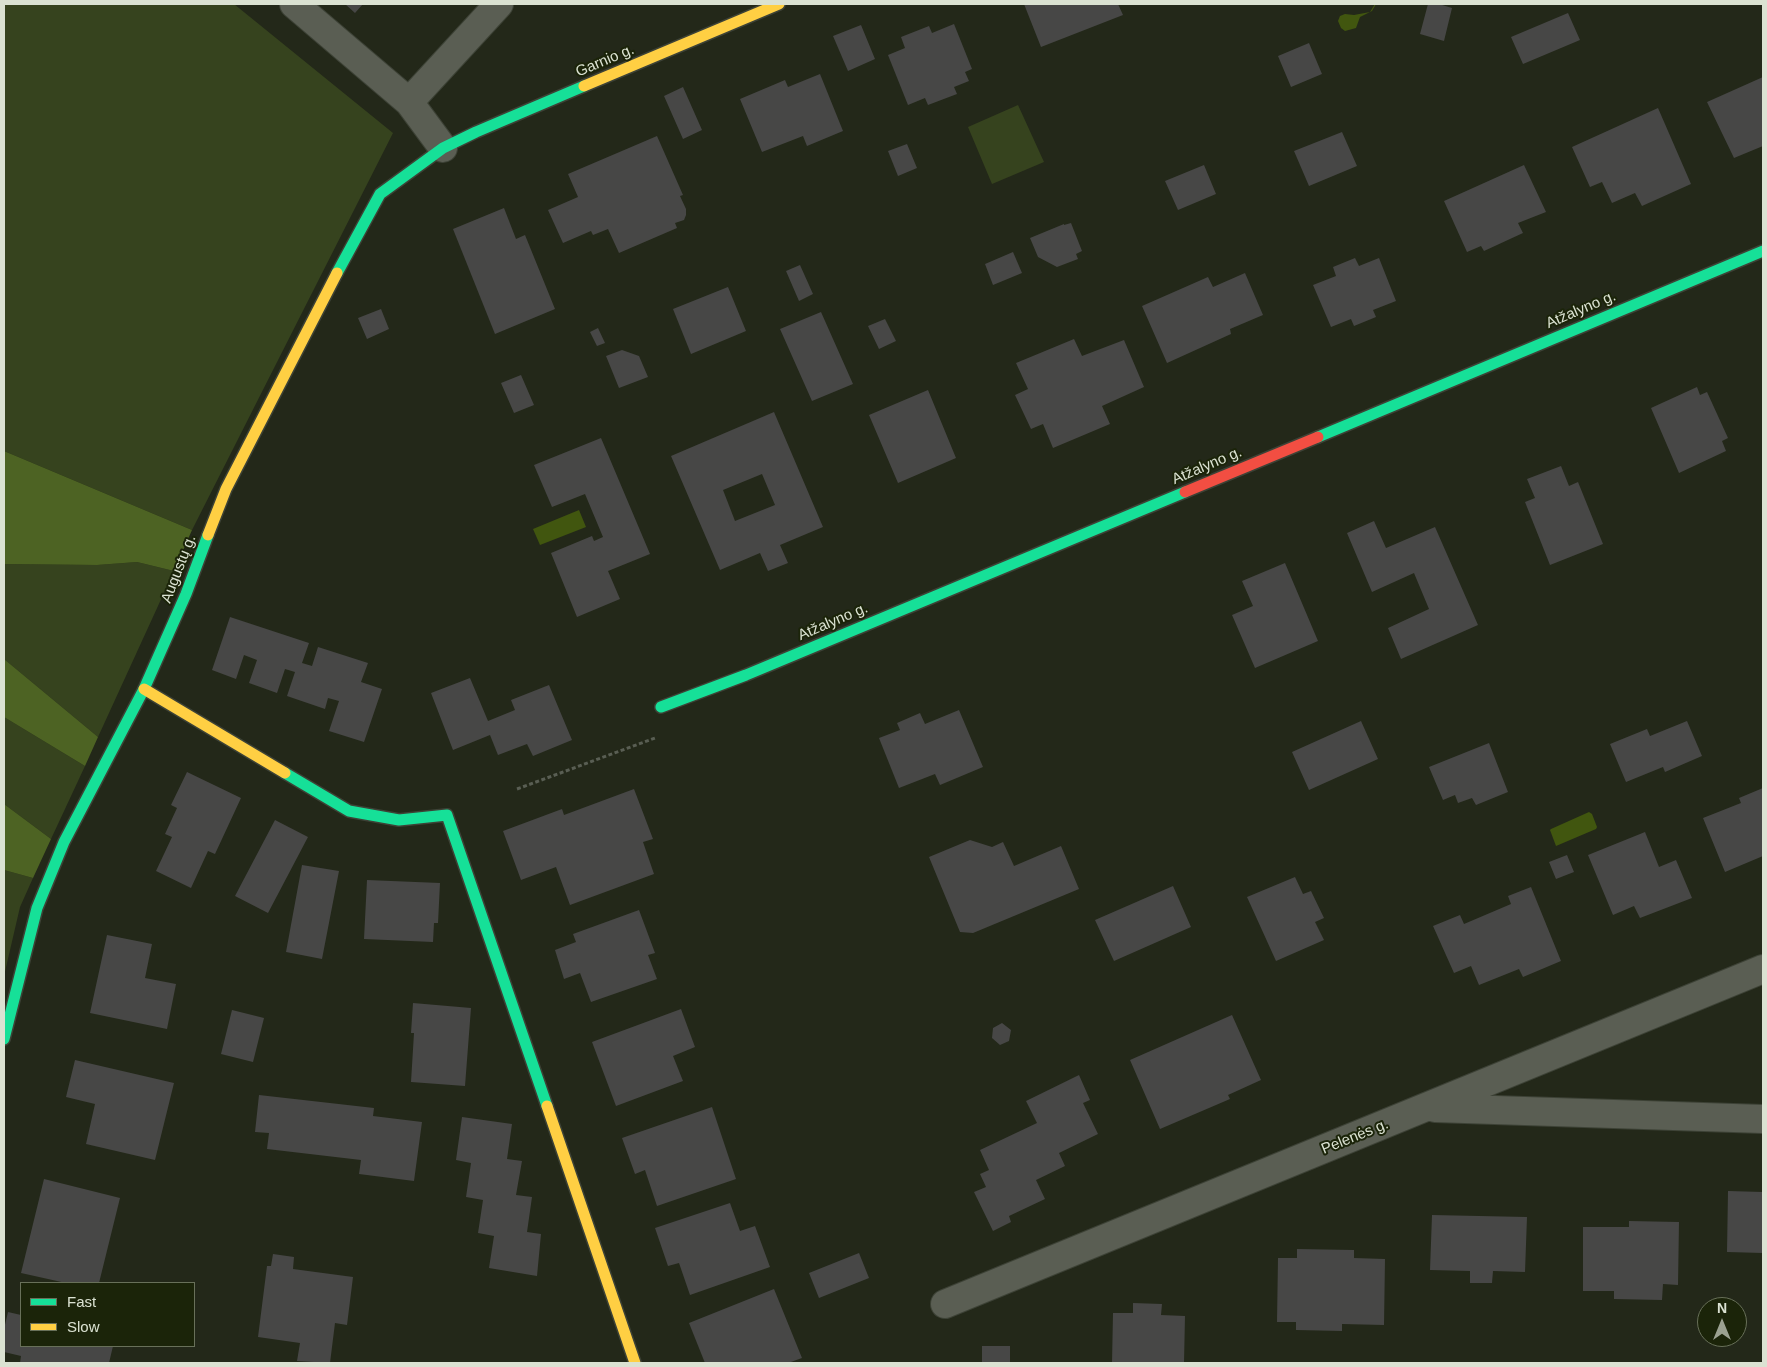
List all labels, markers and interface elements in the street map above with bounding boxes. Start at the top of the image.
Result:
street label: Garnio g. [573,41,637,81]
street label: Atžalyno g. [1543,287,1619,333]
street label: Atžalyno g. [1169,443,1245,489]
street label: Augustų g. [158,532,200,606]
street label: Atžalyno g. [795,599,871,645]
street label: Pelenės g. [1319,1115,1391,1159]
legend [20,1282,195,1347]
text: Fast [67,1293,96,1310]
north arrow [1697,1297,1747,1347]
text: N [1717,1300,1727,1316]
text: Slow [67,1318,100,1335]

